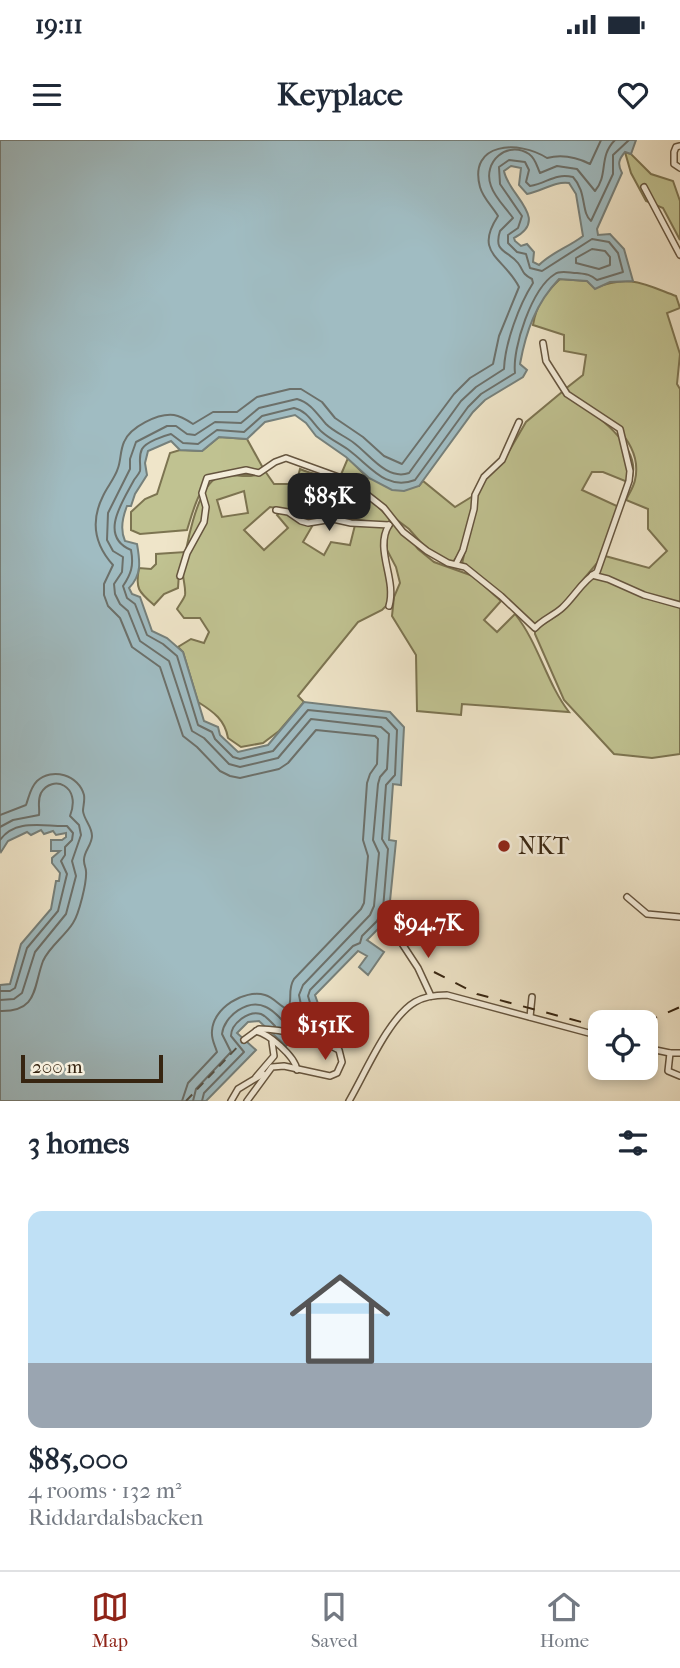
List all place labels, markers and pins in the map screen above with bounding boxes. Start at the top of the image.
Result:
pin: $85K [288,474,370,533]
place label: NKT [518,832,570,860]
marker: NKT [496,838,512,854]
pin: $94.7K [371,900,485,960]
pin: $151K [276,1002,374,1062]

